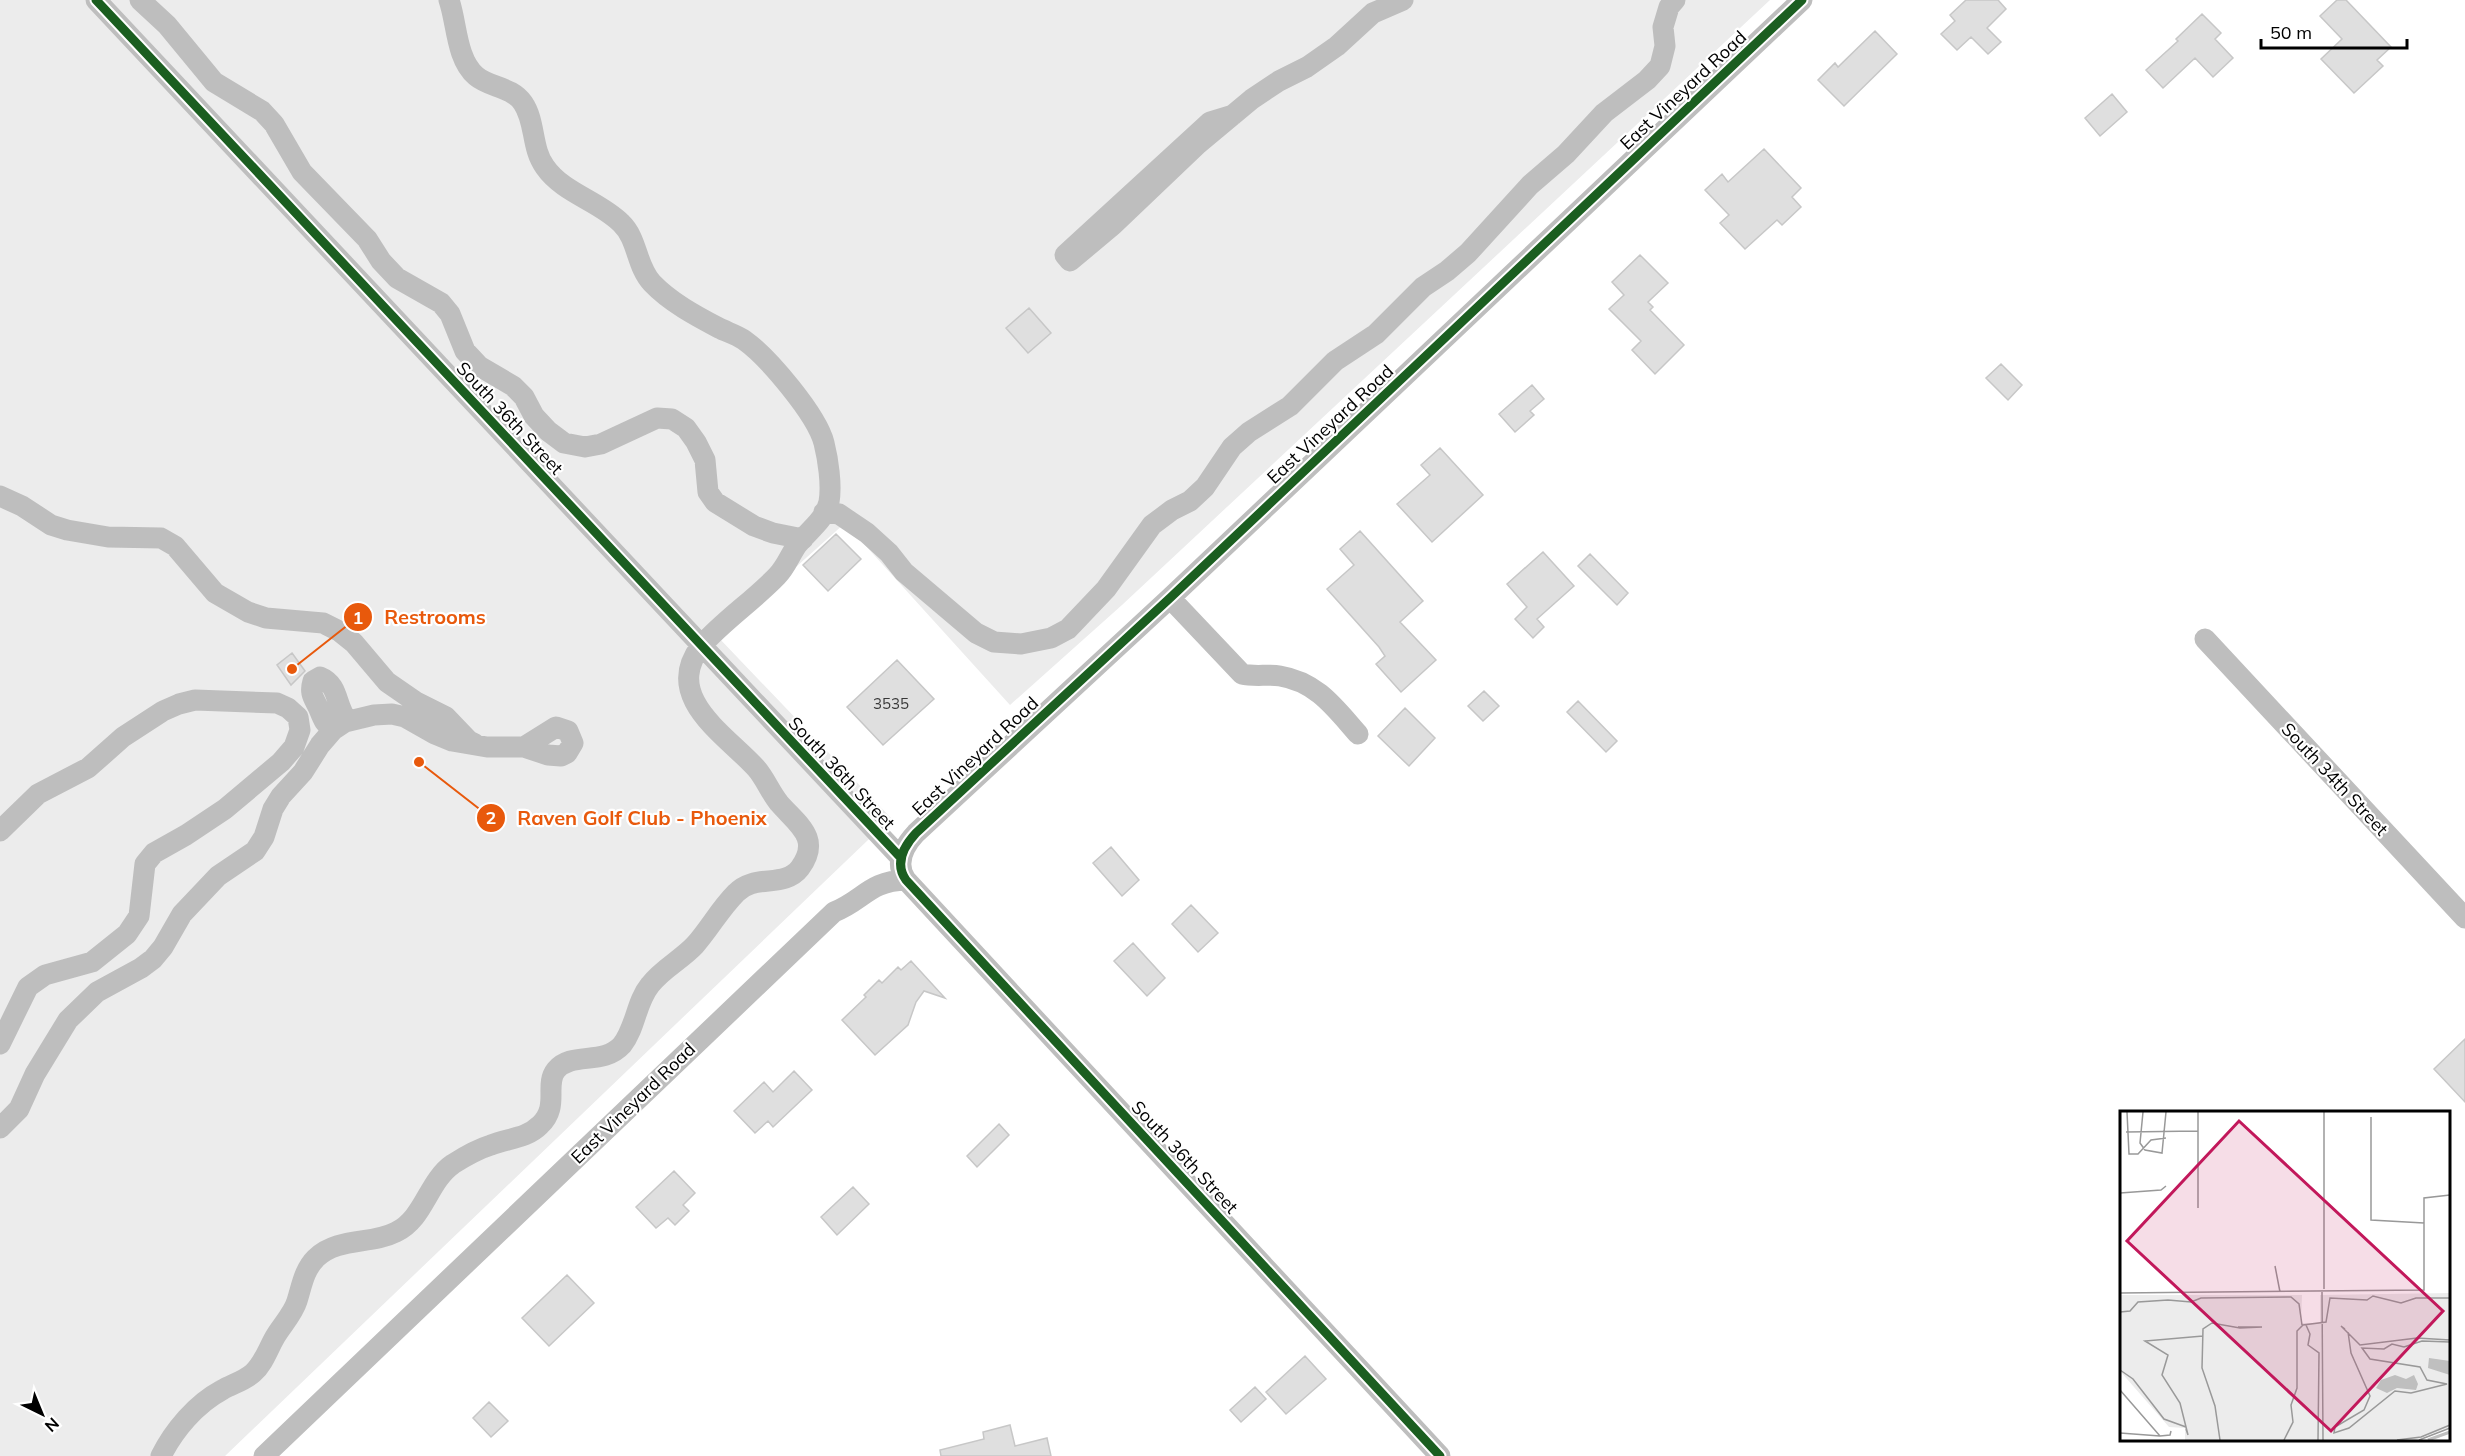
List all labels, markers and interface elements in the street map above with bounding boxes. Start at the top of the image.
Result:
scale bar [2261,12,2406,50]
text: 50 m [2270,21,2312,44]
street label: East Vineyard Road [1615,26,1751,154]
street label: South 36th Street [452,357,568,479]
street label: East Vineyard Road [1262,360,1398,488]
callout: Restrooms [343,598,498,636]
text: Restrooms [384,604,486,629]
text: 1 [353,606,363,629]
street label: East Vineyard Road [907,692,1043,820]
house number: 3535 [873,694,909,713]
street label: South 36th Street [784,712,900,834]
street label: South 34th Street [2277,718,2393,840]
callout: Raven Golf Club - Phoenix [476,799,779,837]
text: Raven Golf Club - Phoenix [517,805,768,830]
text: 2 [486,806,496,829]
street label: East Vineyard Road [566,1038,700,1168]
street label: South 36th Street [1127,1096,1243,1218]
inset map [2120,1111,2450,1441]
north arrow [12,1384,72,1444]
text: N [41,1414,63,1436]

